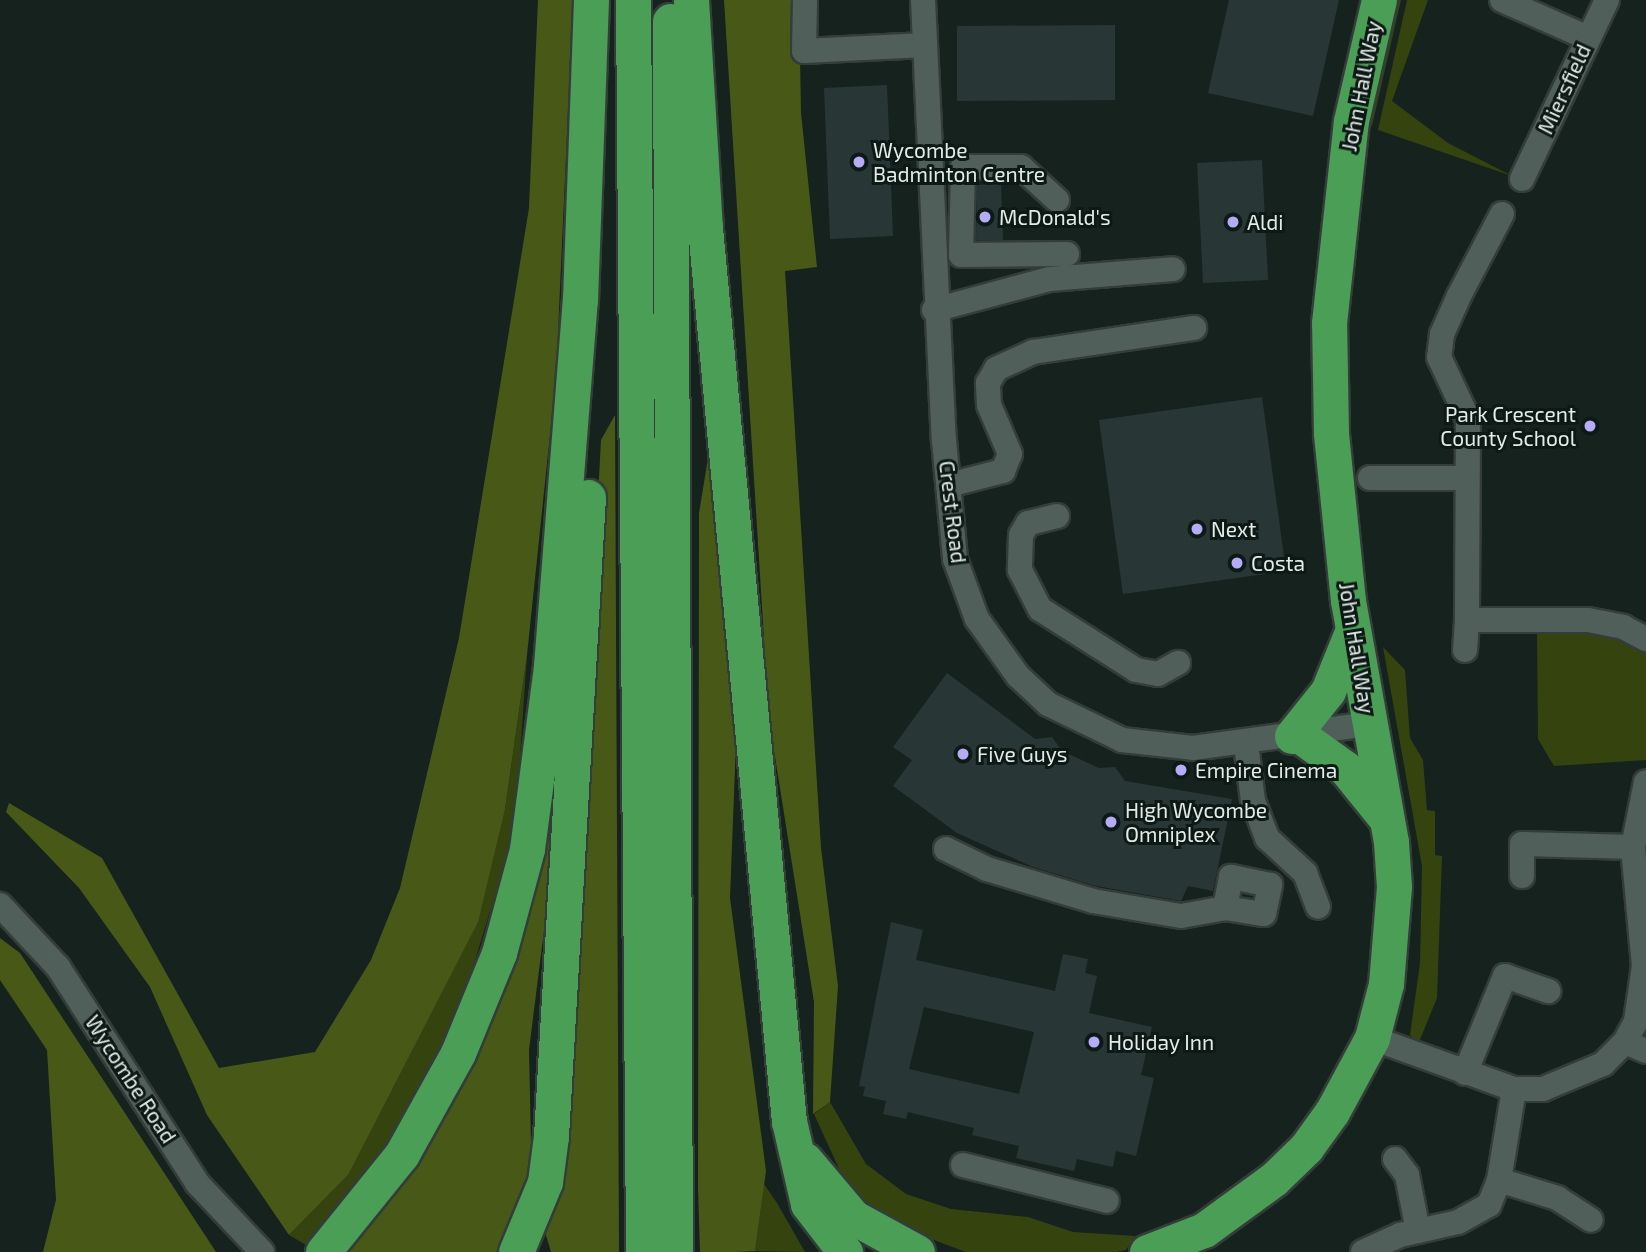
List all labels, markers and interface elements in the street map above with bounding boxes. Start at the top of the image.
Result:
street label: John Hall Way [1336,18,1386,154]
street label: Miersfield [1532,40,1596,138]
place label: Wycombe Badminton Centre [873,137,1045,187]
marker: Wycombe Badminton Centre [851,154,867,170]
place label: McDonald's [999,204,1111,230]
marker: McDonald's [977,209,993,225]
place label: Aldi [1247,209,1284,235]
marker: Aldi [1225,214,1241,230]
place label: Park Crescent County School [1440,401,1576,451]
marker: Park Crescent County School [1582,418,1598,434]
street label: Crest Road [934,459,972,565]
place label: Next [1211,516,1256,542]
marker: Next [1189,521,1205,537]
place label: Costa [1251,550,1305,576]
marker: Costa [1229,555,1245,571]
street label: John Hall Way [1334,580,1380,716]
place label: Five Guys [977,741,1067,767]
marker: Five Guys [955,746,971,762]
place label: Empire Cinema [1195,757,1337,783]
marker: Empire Cinema [1173,762,1189,778]
place label: High Wycombe Omniplex [1125,797,1267,847]
marker: High Wycombe Omniplex [1103,814,1119,830]
street label: Wycombe Road [80,1010,182,1148]
place label: Holiday Inn [1108,1029,1215,1055]
marker: Holiday Inn [1086,1034,1102,1050]

